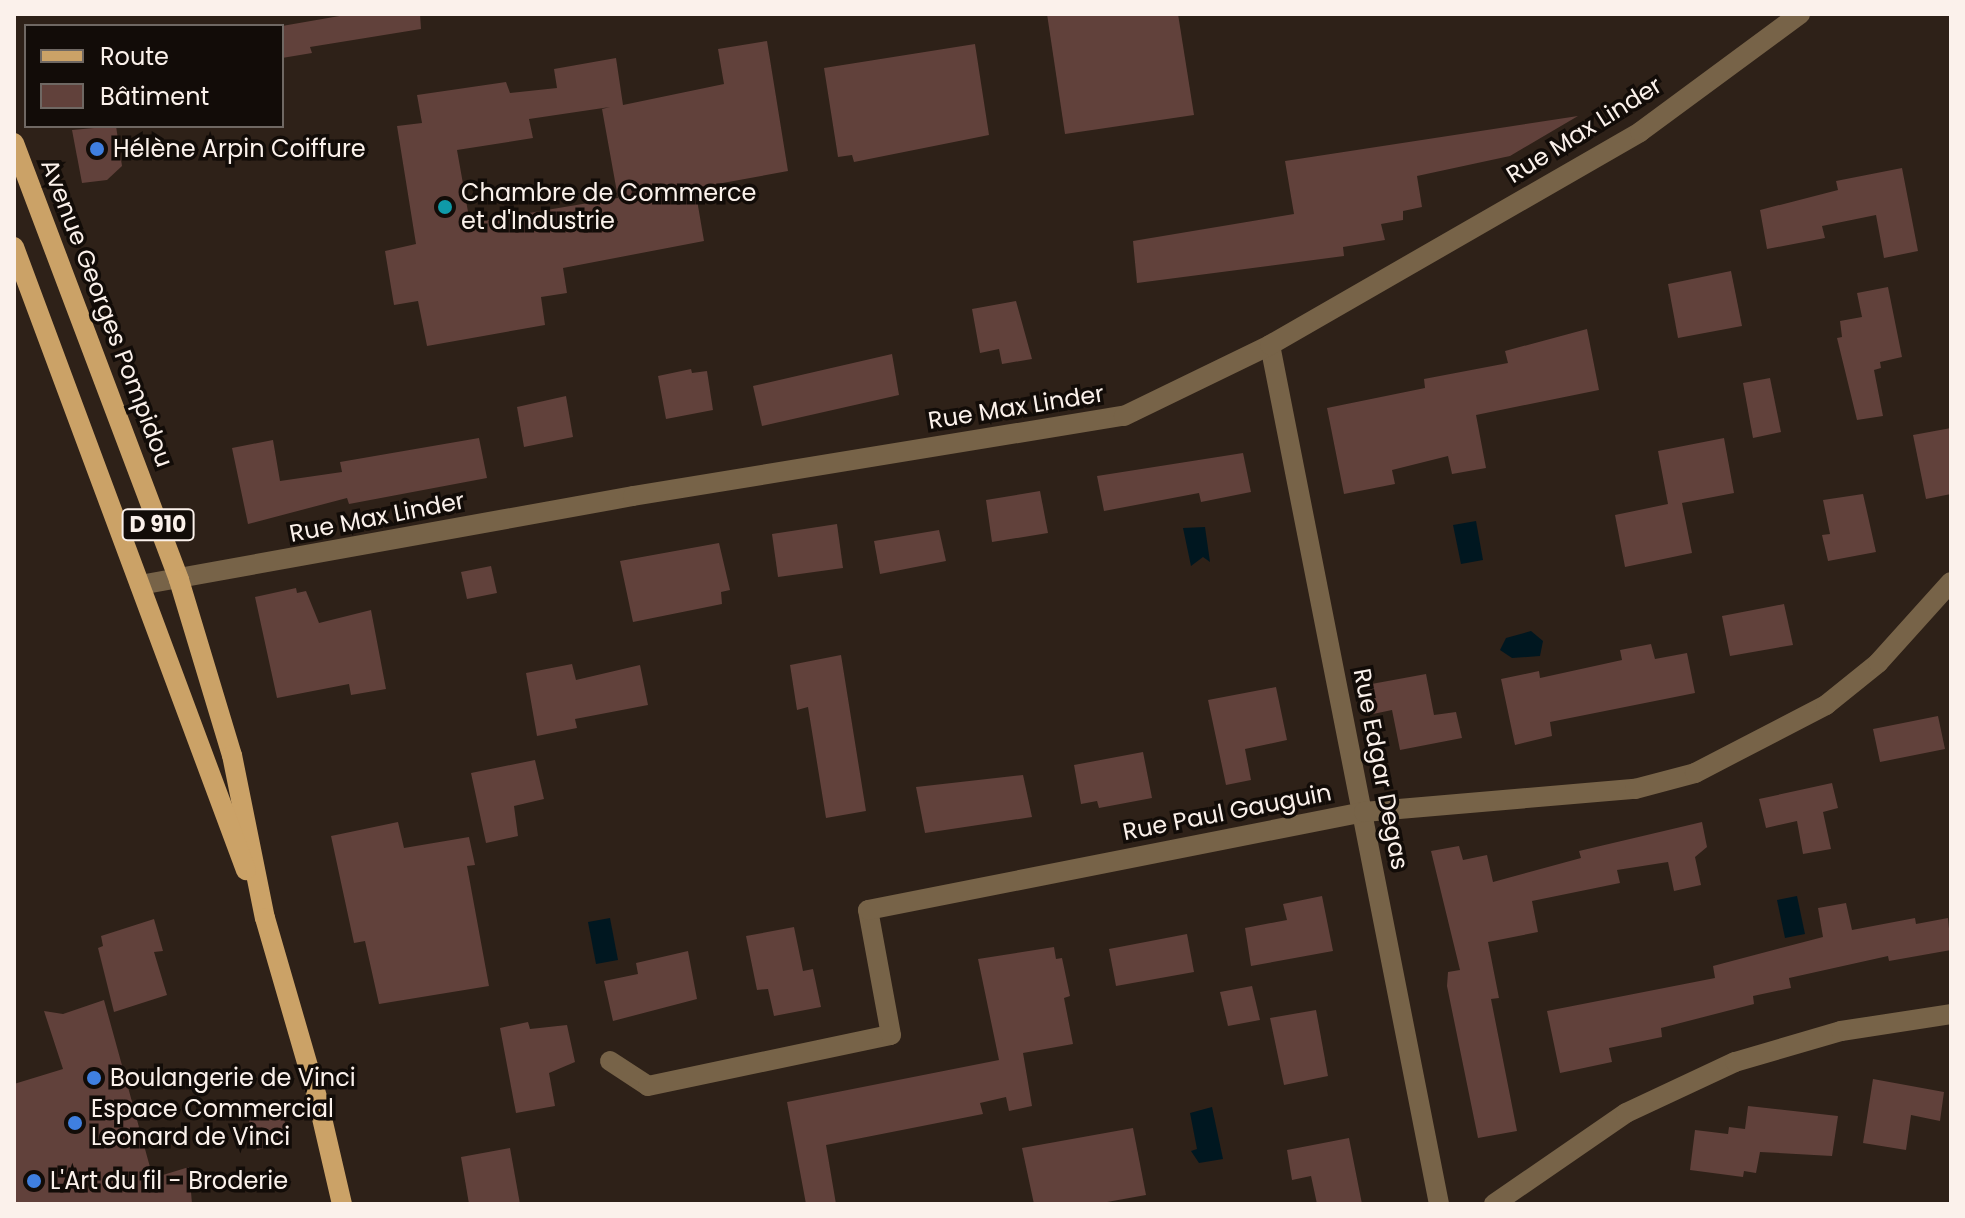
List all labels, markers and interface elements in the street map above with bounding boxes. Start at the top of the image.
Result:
legend [24,24,284,128]
text: Route [100,40,169,73]
street label: Rue Max Linder [1501,71,1667,189]
text: Bâtiment [100,80,209,113]
place label: Hélène Arpin Coiffure [113,135,366,163]
marker: Hélène Arpin Coiffure [88,140,106,158]
street label: Avenue Georges Pompidou [35,155,179,471]
place label: Chambre de Commerce et d'Industrie [461,179,756,235]
marker: Chambre de Commerce et d'Industrie [436,198,454,216]
street label: Rue Max Linder [926,379,1106,435]
street label: Rue Max Linder [287,486,467,548]
road number: D 910 [120,507,196,543]
street label: Rue Edgar Degas [1347,666,1415,872]
street label: Rue Paul Gauguin [1120,778,1334,846]
place label: Boulangerie de Vinci [110,1064,356,1092]
marker: Boulangerie de Vinci [85,1069,103,1087]
place label: Espace Commercial Leonard de Vinci [91,1095,334,1151]
marker: Espace Commercial Leonard de Vinci [66,1114,84,1132]
place label: L'Art du fil - Broderie [50,1167,288,1195]
marker: L'Art du fil - Broderie [25,1172,43,1190]

